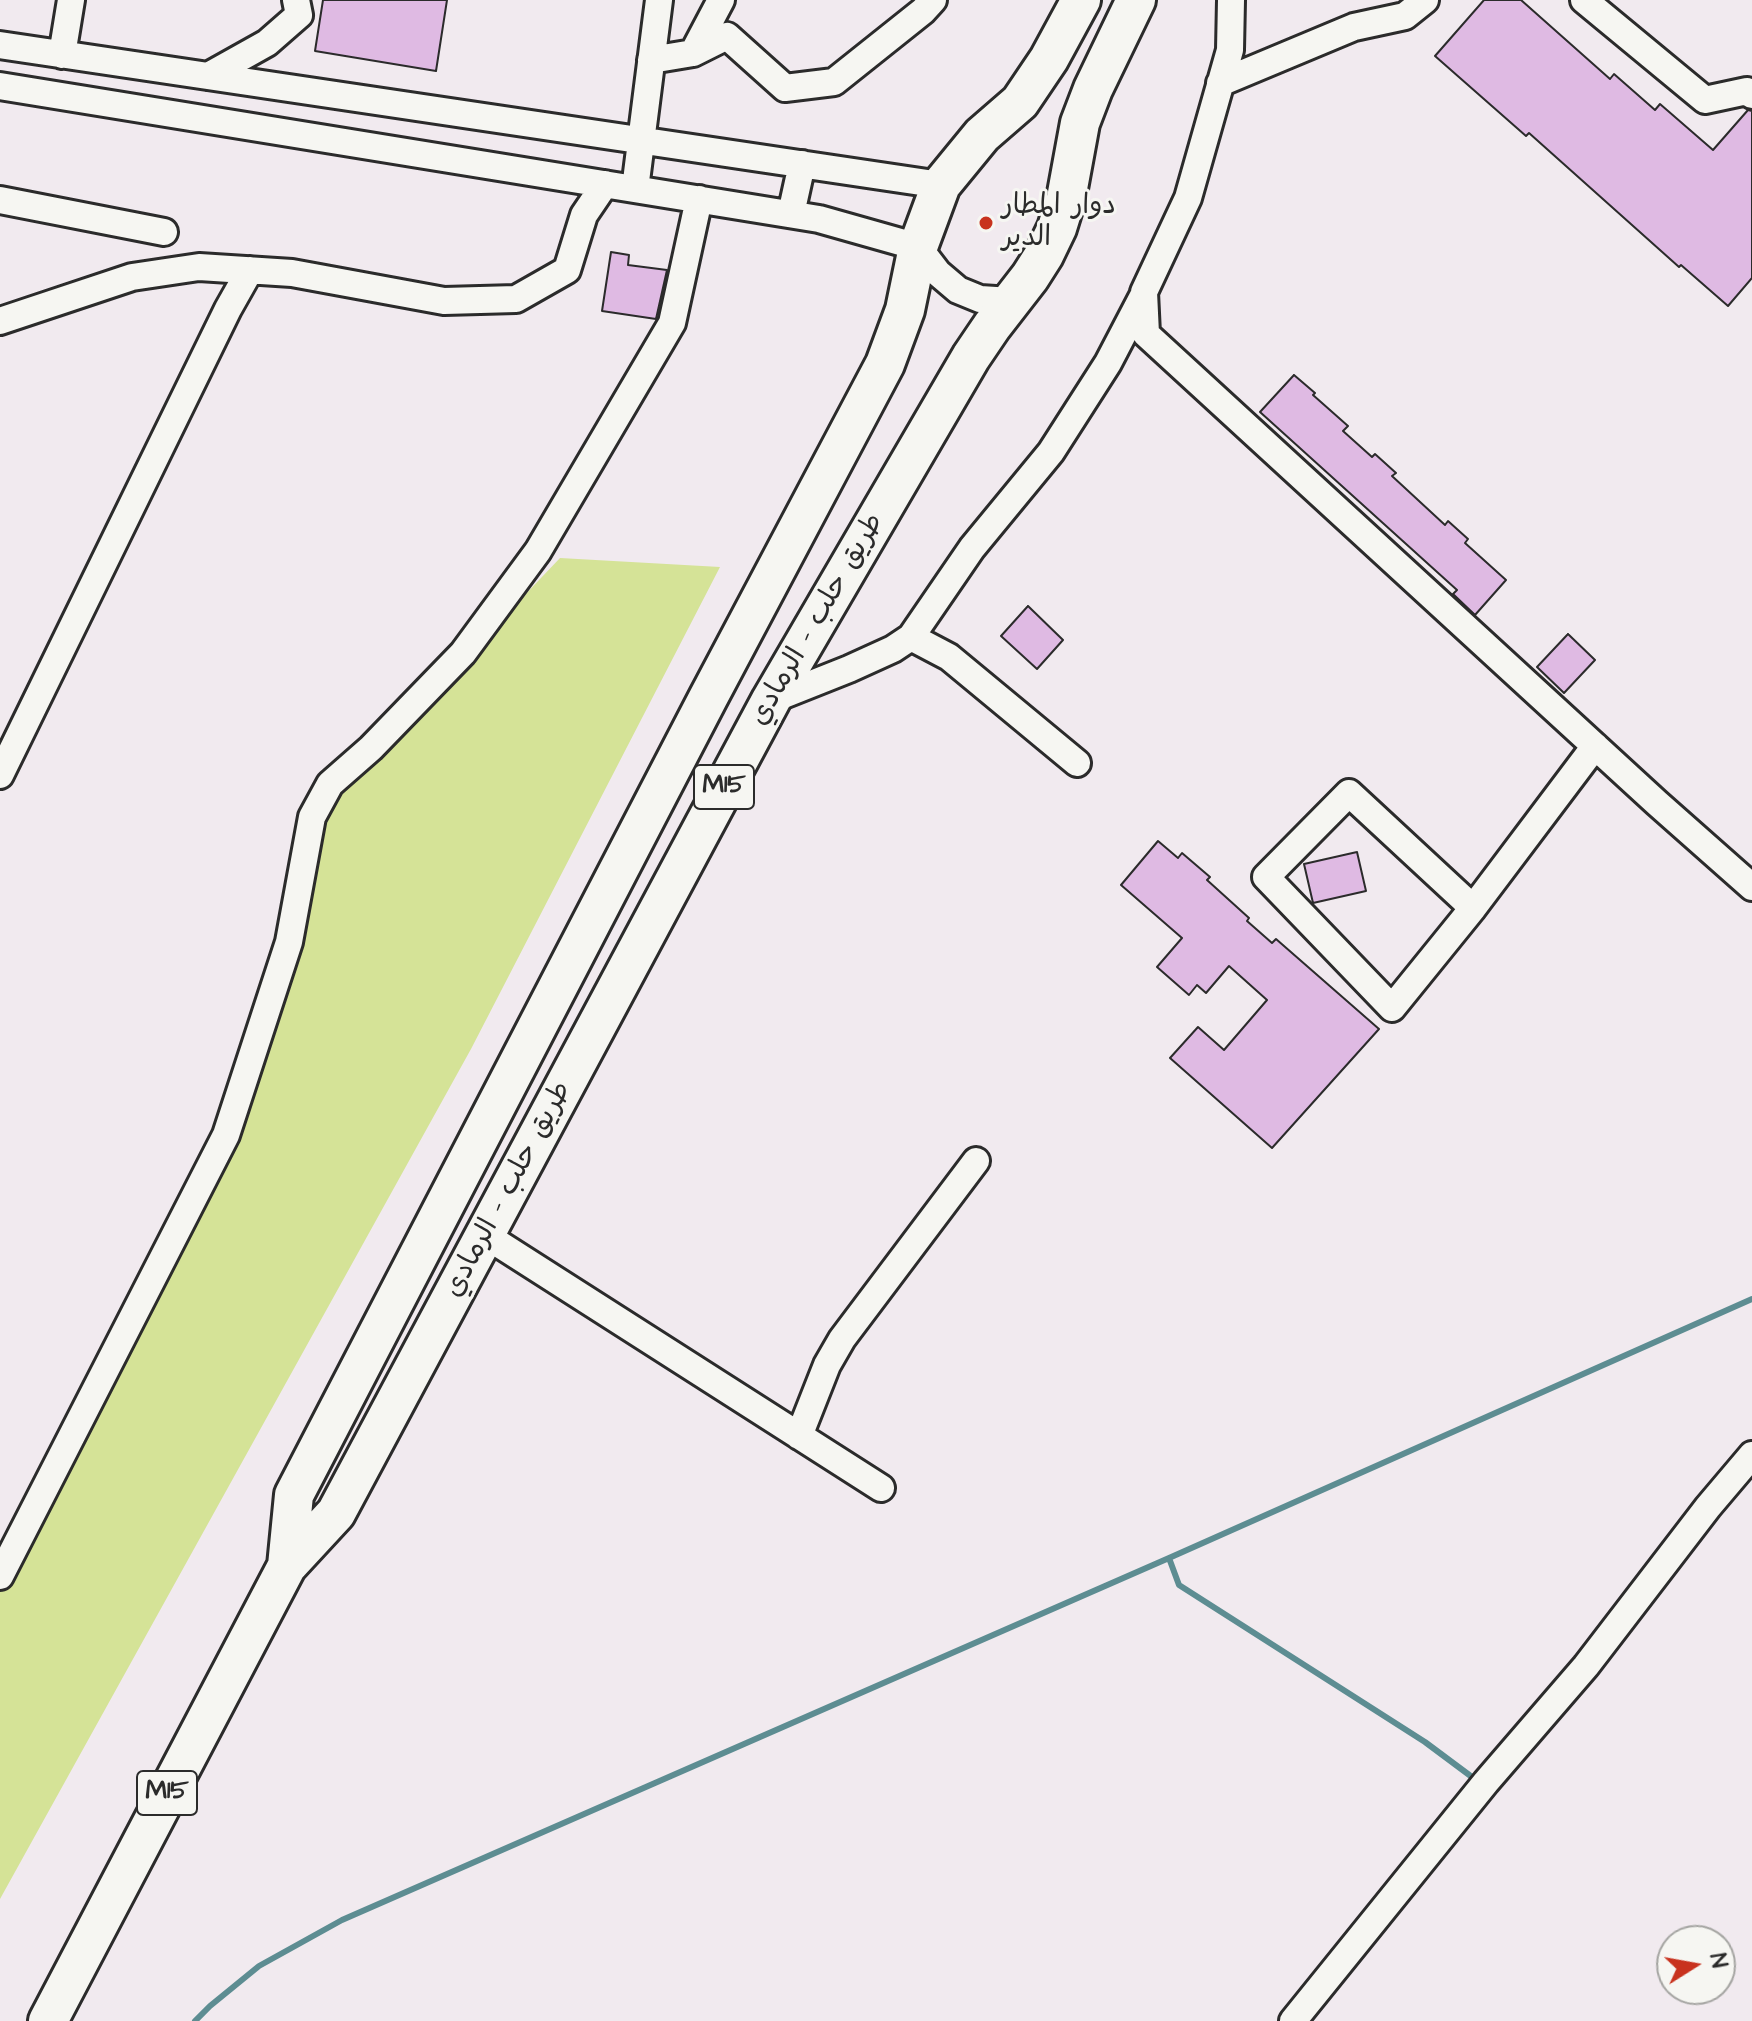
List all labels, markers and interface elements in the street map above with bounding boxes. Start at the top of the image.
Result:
place label: دوار المطار الدير [1002,190,1116,256]
marker: دوار المطار الدير [977,214,995,232]
street label: طريق حلب - الرمادي [744,508,892,732]
road number: M15 [694,765,754,809]
street label: طريق حلب - الرمادي [438,1076,580,1304]
road number: M15 [137,1771,197,1815]
north arrow [1656,1925,1736,2005]
text: N [1702,1951,1735,1970]

